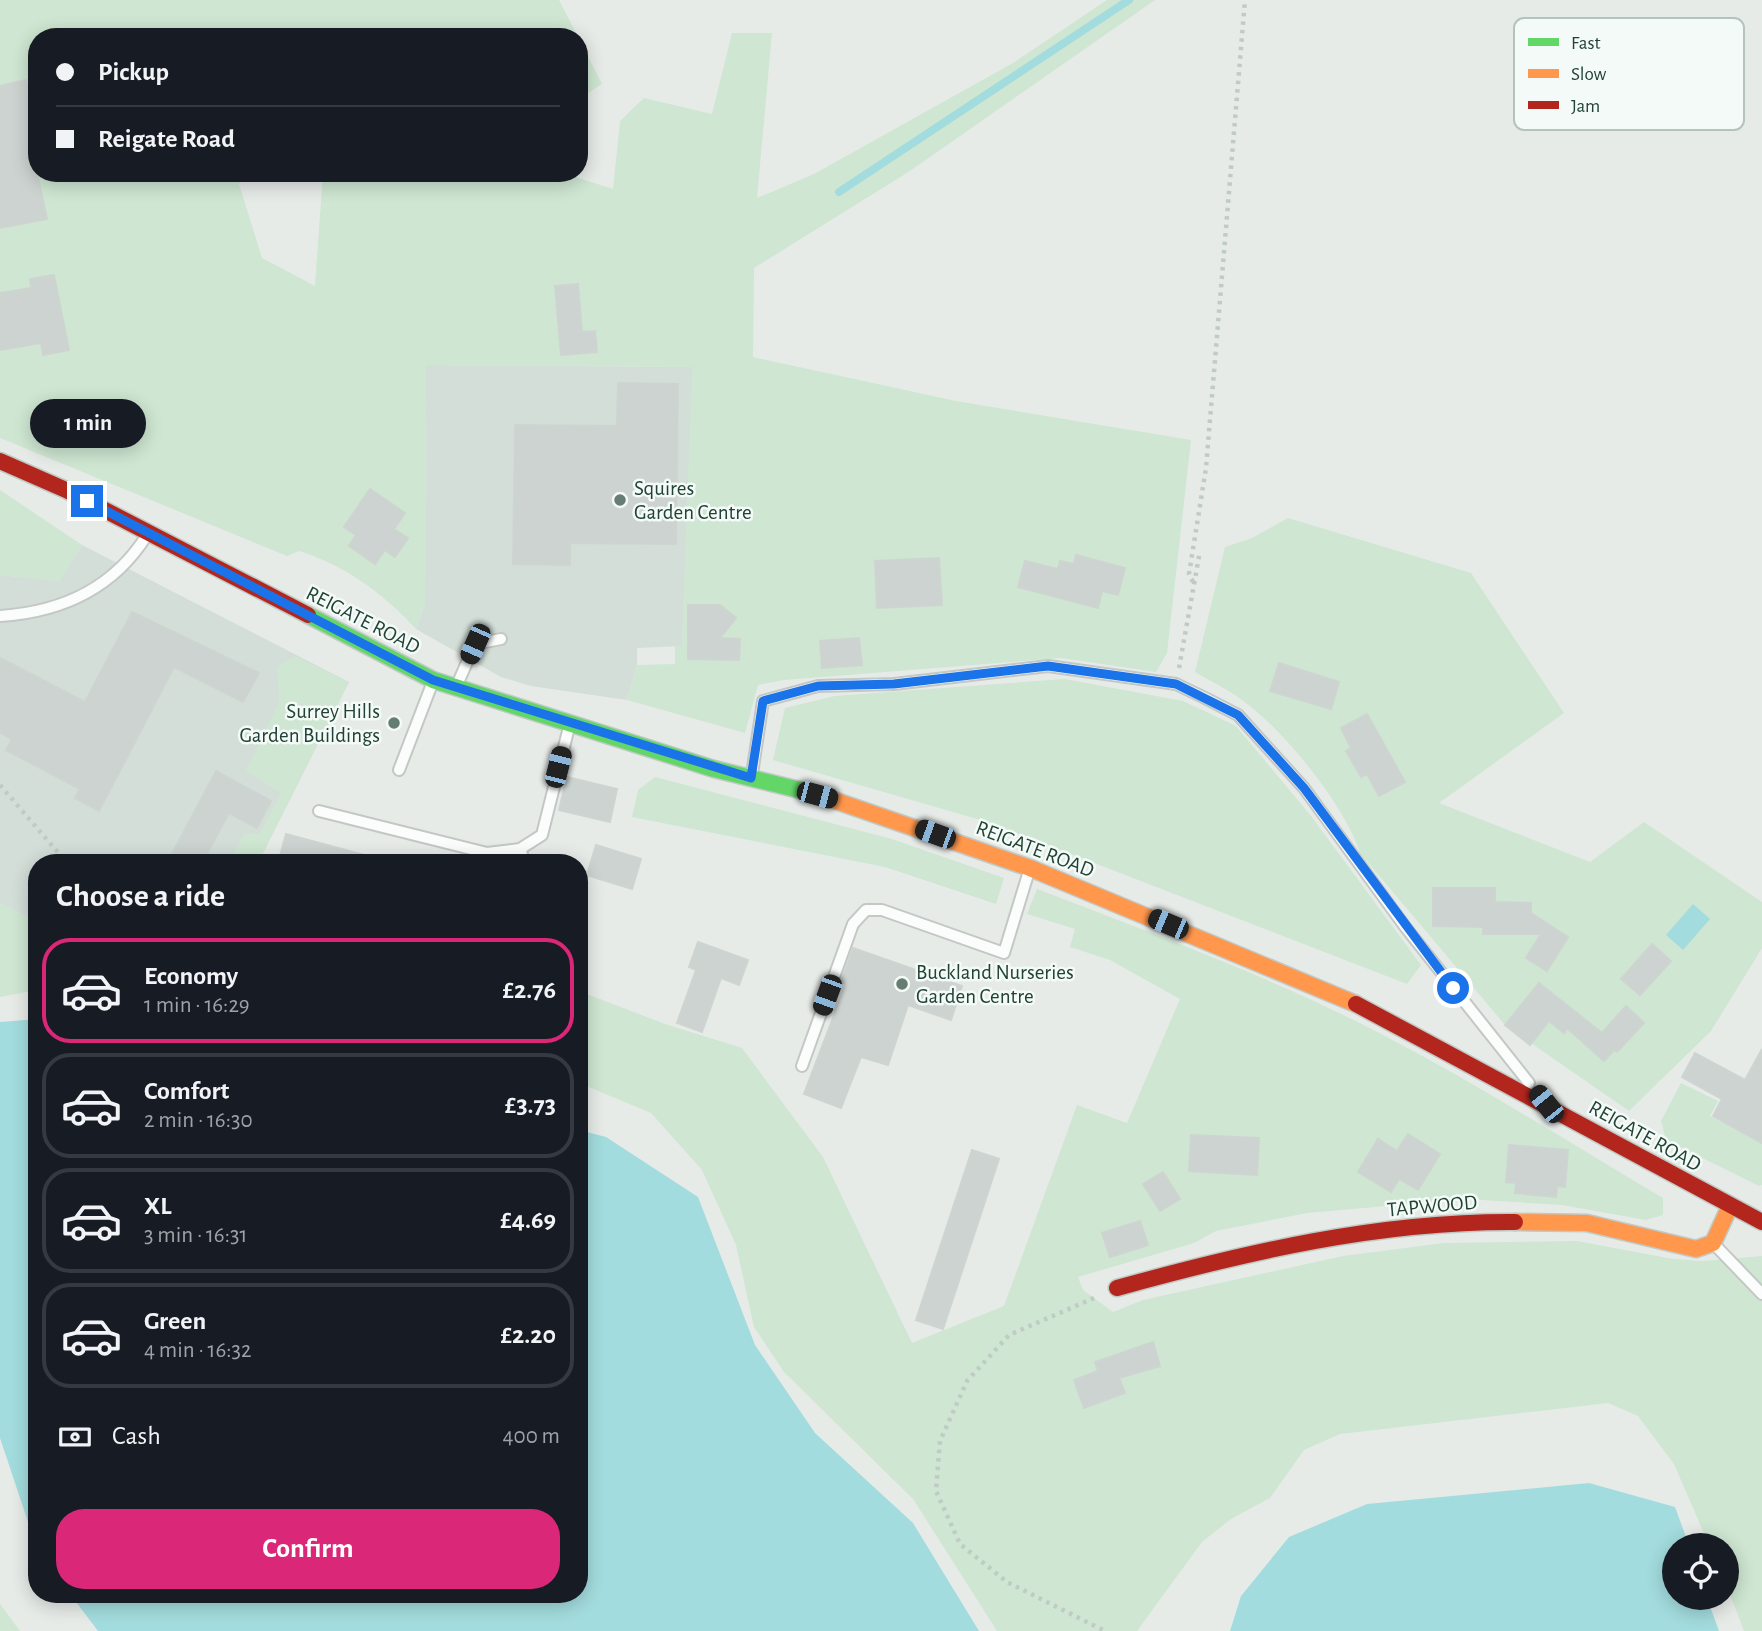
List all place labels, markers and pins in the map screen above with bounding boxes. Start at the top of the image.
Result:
place label: Squires Garden Centre [634,478,752,523]
marker: Squires Garden Centre [612,492,628,508]
place label: Surrey Hills Garden Buildings [239,701,380,746]
marker: Surrey Hills Garden Buildings [386,715,402,731]
place label: Buckland Nurseries Garden Centre [916,962,1074,1007]
marker: Buckland Nurseries Garden Centre [894,976,910,992]

